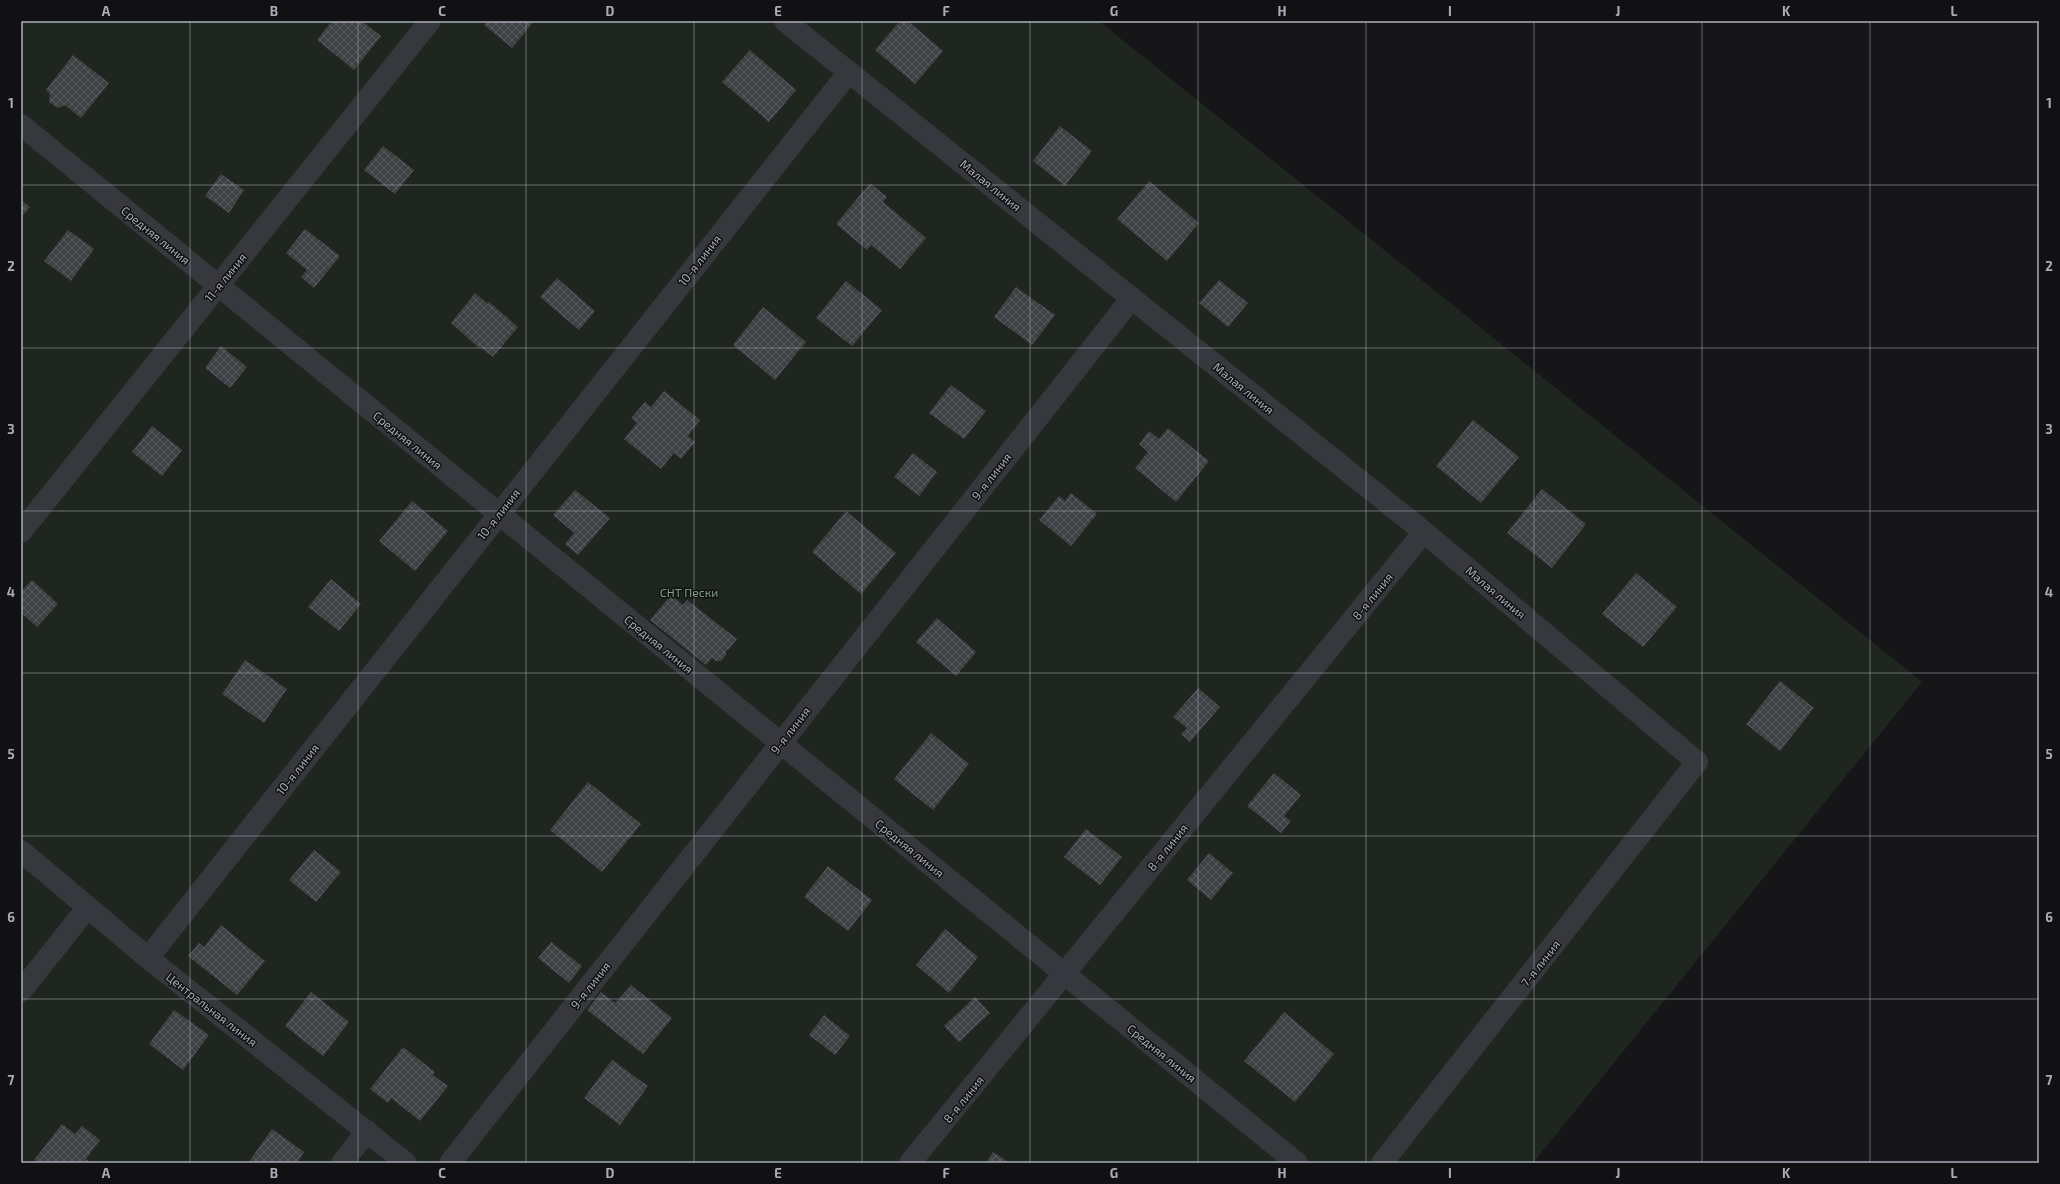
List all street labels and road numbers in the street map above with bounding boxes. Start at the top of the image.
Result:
street label: Малая линия [958,156,1024,214]
street label: Средняя линия [119,203,193,267]
street label: 10-я линия [675,232,723,288]
street label: 11-я линия [201,250,249,304]
street label: Малая линия [1211,359,1277,417]
street label: Средняя линия [371,408,445,472]
street label: 9-я линия [968,450,1014,502]
street label: 10-я линия [474,486,522,542]
street label: Малая линия [1463,563,1529,621]
street label: 8-я линия [1349,570,1395,622]
street label: Средняя линия [622,612,696,676]
street label: 9-я линия [767,704,813,756]
street label: 10-я линия [273,741,321,797]
street label: Средняя линия [873,816,947,880]
street label: 8-я линия [1144,821,1190,873]
street label: 7-я линия [1518,937,1562,989]
street label: 9-я линия [567,959,613,1011]
street label: Центральная линия [164,969,260,1049]
street label: Средняя линия [1125,1021,1199,1085]
street label: 8-я линия [940,1073,986,1125]

